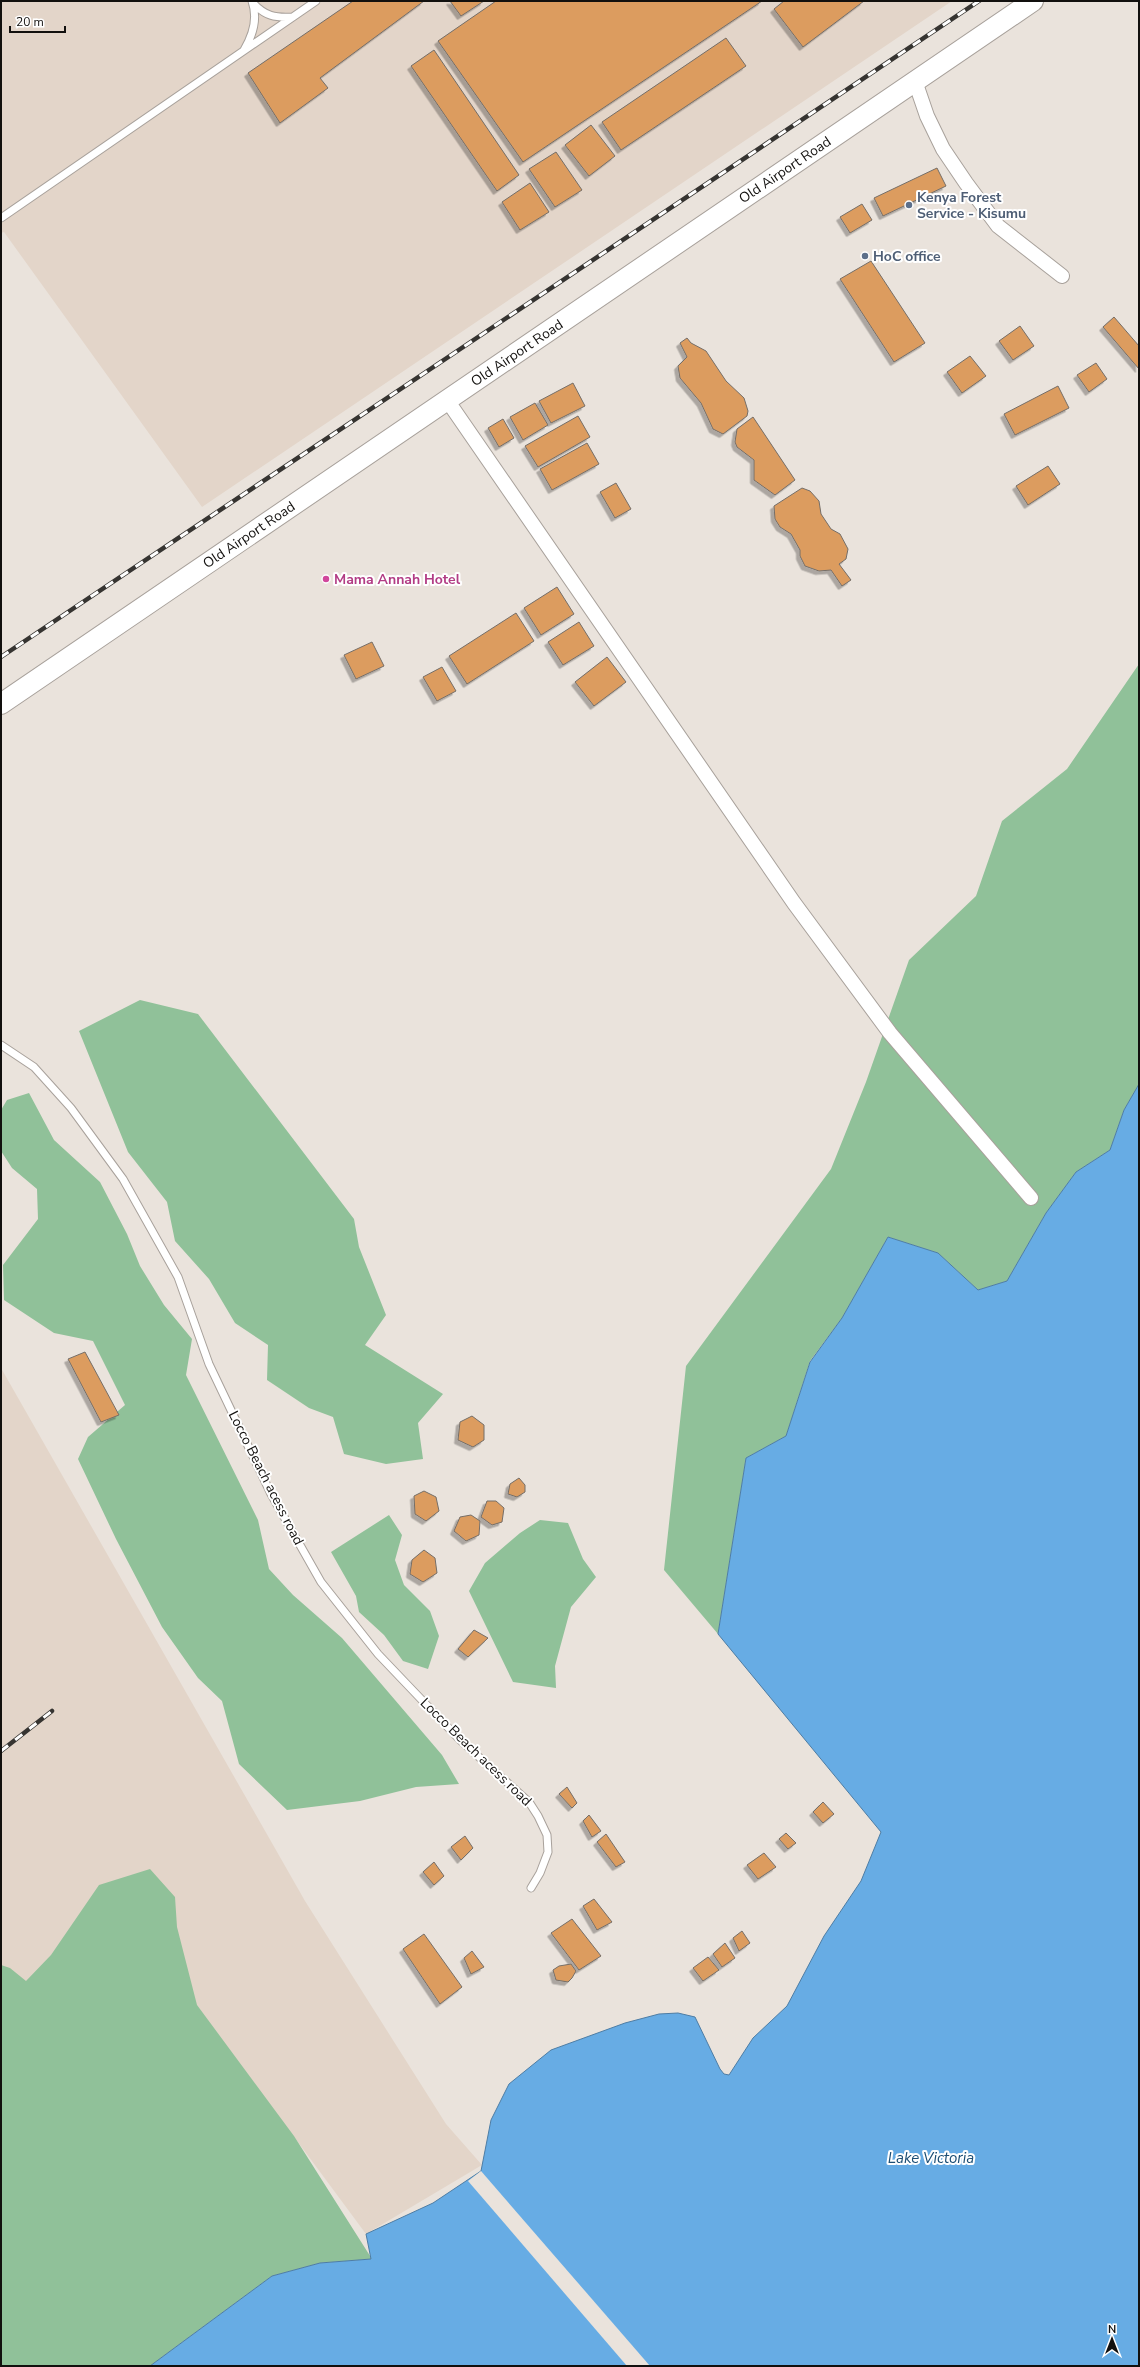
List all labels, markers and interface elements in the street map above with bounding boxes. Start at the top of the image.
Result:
scale bar [10,8,65,34]
text: 20 m [16,14,44,30]
street label: Old Airport Road [735,132,835,208]
place label: Kenya Forest Service - Kisumu [917,188,1026,223]
marker: Kenya Forest Service - Kisumu [904,200,914,210]
place label: HoC office [873,247,941,266]
marker: HoC office [860,251,870,261]
street label: Old Airport Road [467,315,567,391]
street label: Old Airport Road [199,497,299,573]
place label: Mama Annah Hotel [334,570,461,589]
marker: Mama Annah Hotel [321,574,331,584]
street label: Locco Beach acess road [224,1408,308,1548]
street label: Locco Beach acess road [416,1694,536,1810]
water label: Lake Victoria [888,2148,974,2168]
north arrow [1092,2319,1132,2359]
text: N [1108,2322,1116,2337]

